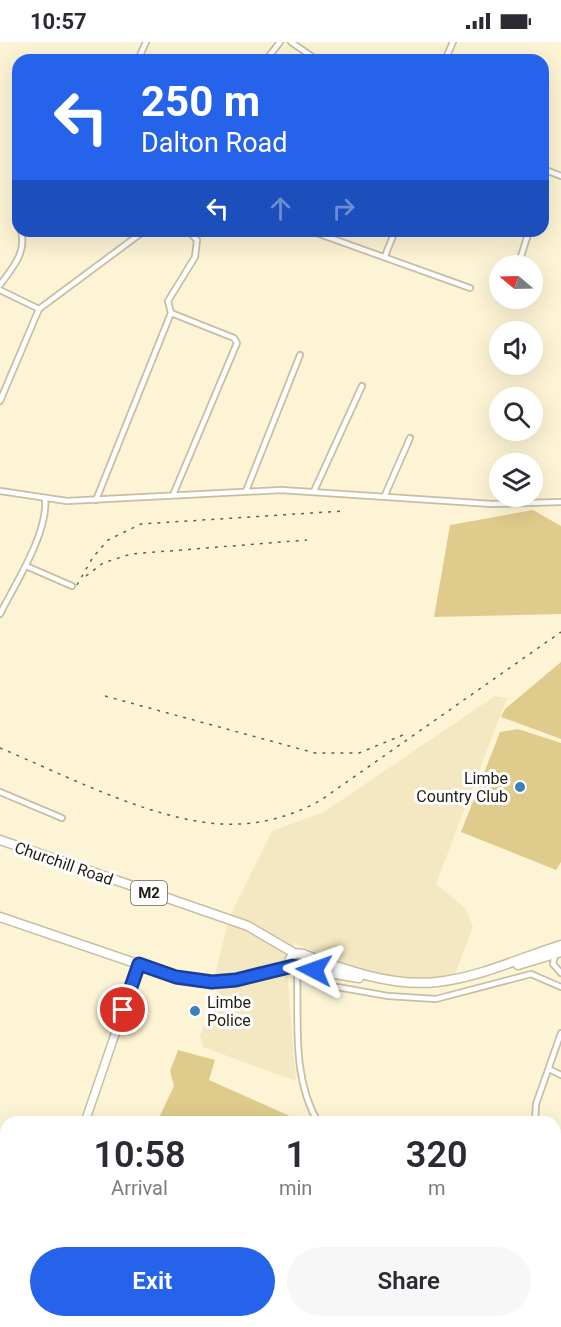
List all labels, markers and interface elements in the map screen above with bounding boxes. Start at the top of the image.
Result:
text: 10:57 [30,9,87,34]
text: 250 m [141,77,260,126]
icon: left [42,78,120,156]
text: Dalton Road [141,127,288,159]
icon: left [201,192,234,225]
icon: ahead [264,192,297,225]
icon: right [327,192,360,225]
north arrow [489,255,543,309]
map controls [489,255,543,507]
button: sound [489,321,543,375]
button: search [489,387,543,441]
button: layers [489,453,543,507]
place label: Limbe Country Club [416,769,508,806]
marker: Limbe Country Club [513,780,527,794]
street label: Churchill Road [12,838,116,889]
road number: M2 [131,881,167,905]
position arrow [282,938,346,1002]
pin [97,984,148,1035]
icon: arrive [106,993,139,1026]
place label: Limbe Police [207,993,251,1030]
marker: Limbe Police [188,1004,202,1018]
text: 10:58 [93,1134,186,1176]
text: 1 [285,1134,306,1176]
text: 320 [406,1134,468,1176]
text: Arrival [111,1176,168,1200]
text: min [279,1176,312,1200]
text: m [428,1176,445,1200]
button: Exit [30,1247,275,1316]
button: Share [287,1247,531,1316]

